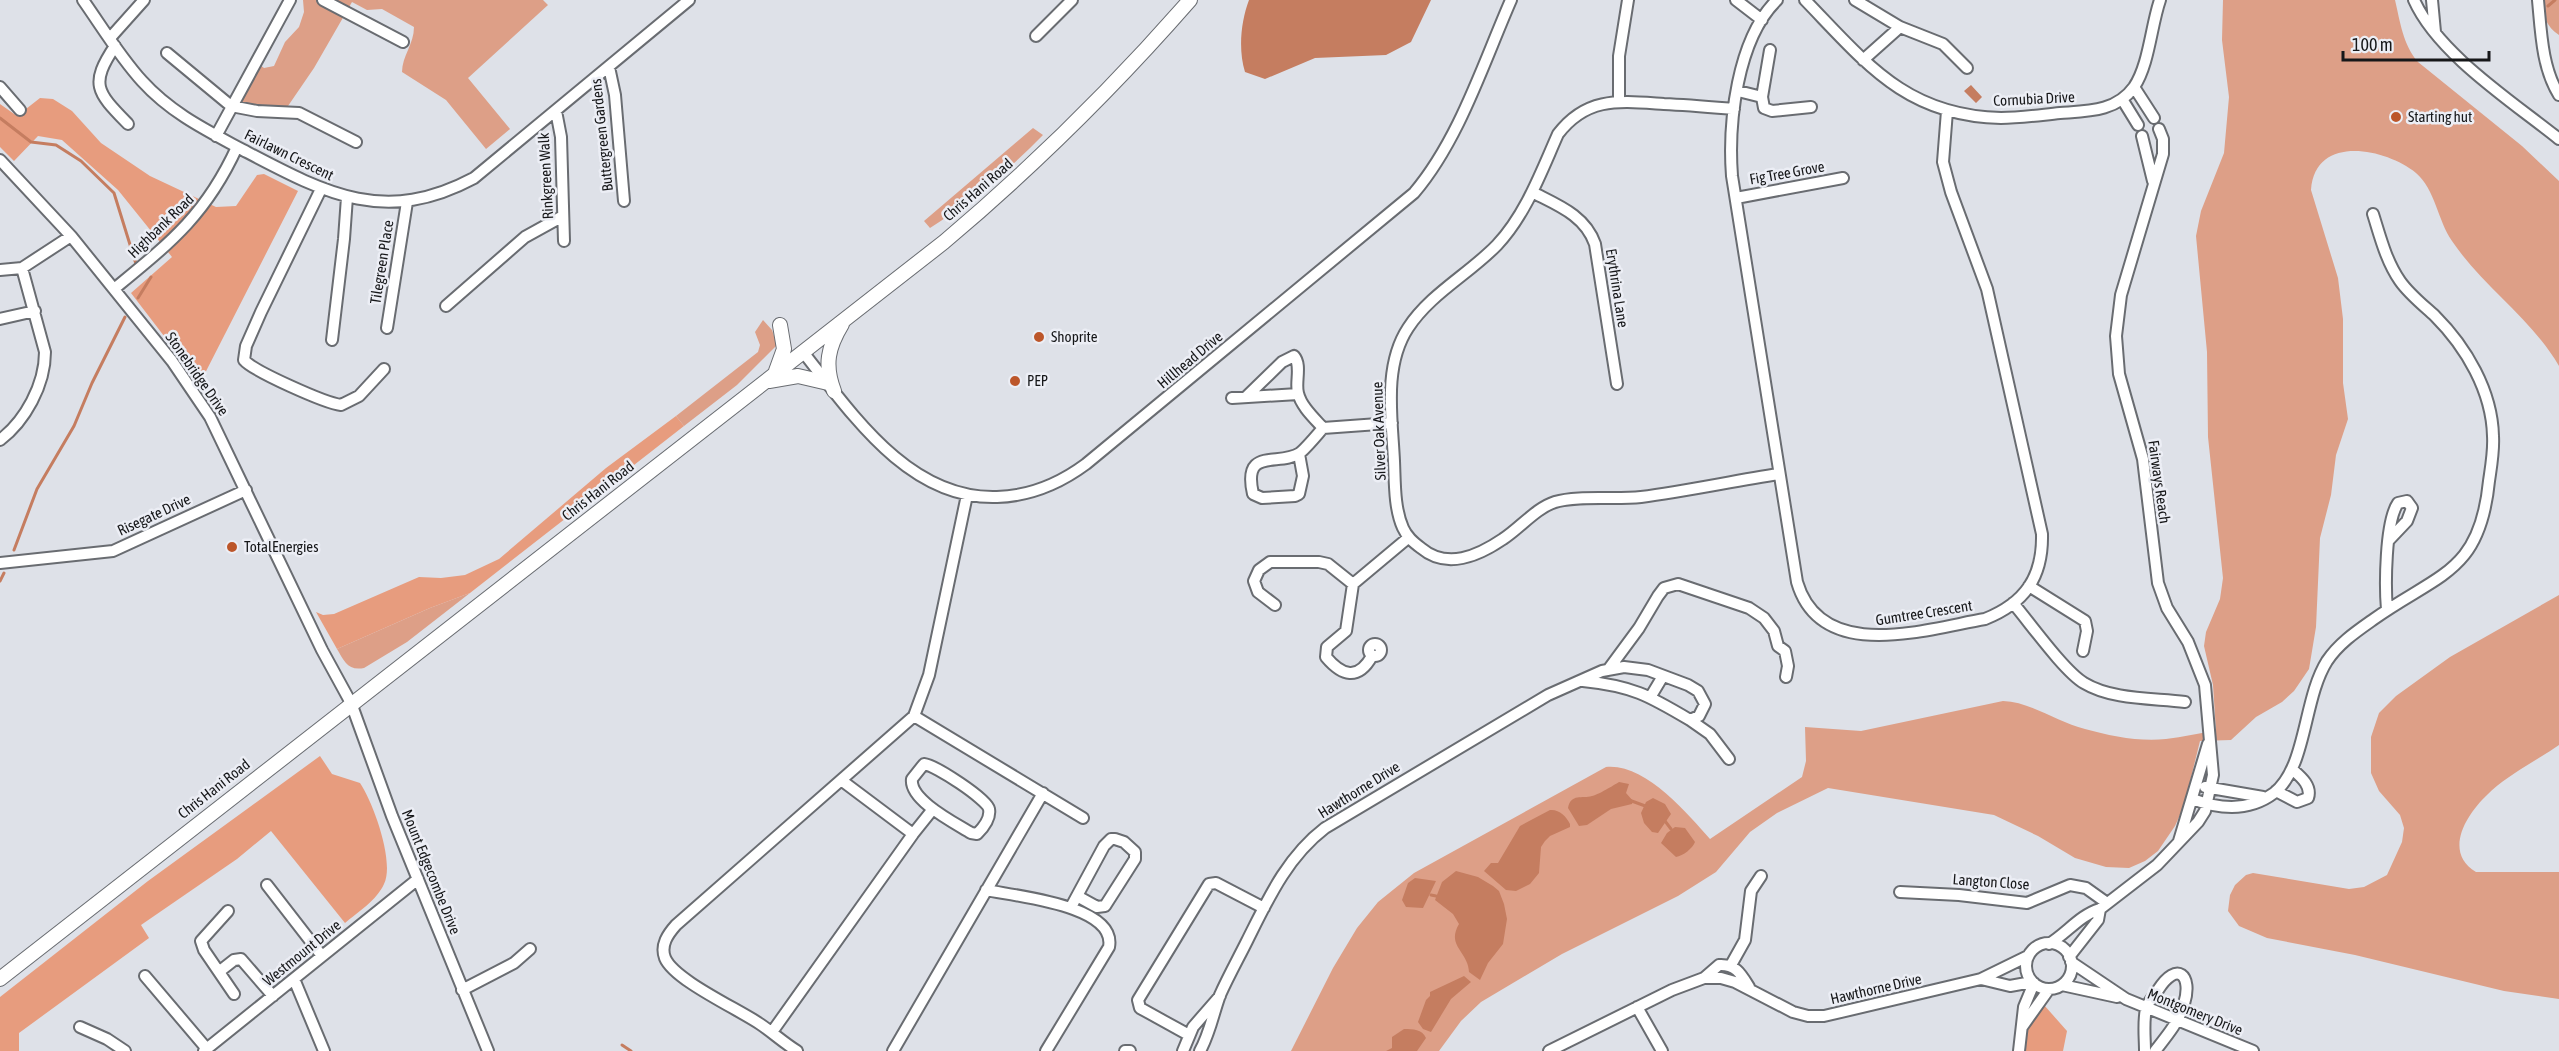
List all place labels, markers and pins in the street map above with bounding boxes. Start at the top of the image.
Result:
place label: Starting hut [2408,108,2472,125]
marker: Starting hut [2389,110,2403,124]
place label: Shoprite [1051,328,1098,345]
marker: Shoprite [1032,330,1046,344]
place label: PEP [1027,372,1048,389]
marker: PEP [1008,374,1022,388]
place label: TotalEnergies [244,538,318,555]
marker: TotalEnergies [225,540,239,554]

